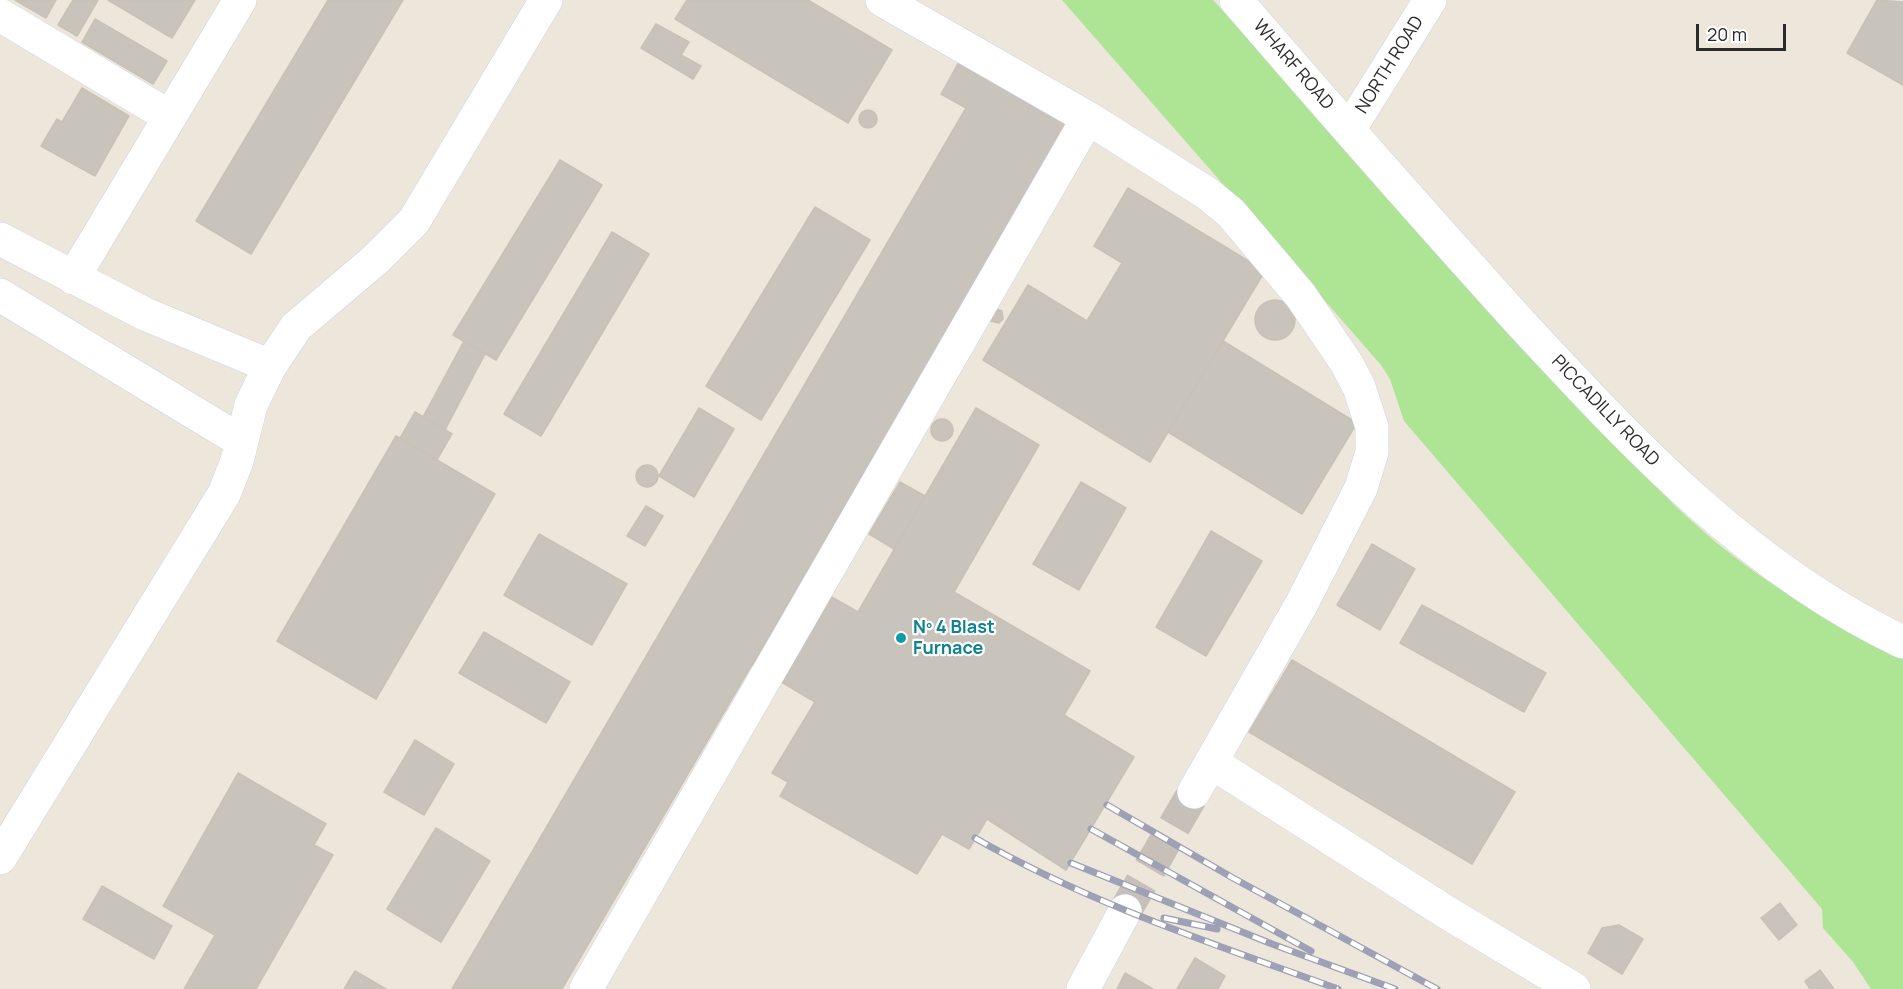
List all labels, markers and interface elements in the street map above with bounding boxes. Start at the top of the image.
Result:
street label: NORTH ROAD [1351,12,1429,118]
scale bar [1699,12,1789,50]
street label: WHARF ROAD [1248,16,1338,114]
text: 20 m [1707,22,1747,46]
street label: PICCADILLY ROAD [1547,351,1663,471]
place label: Nº 4 Blast Furnace [913,617,995,660]
marker: Nº 4 Blast Furnace [894,631,908,645]

